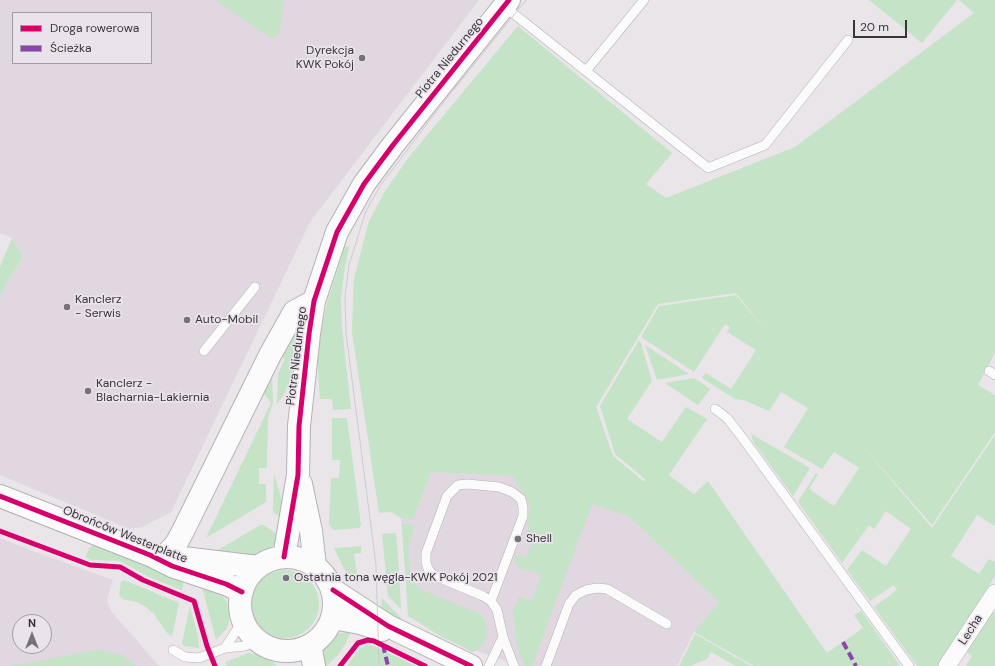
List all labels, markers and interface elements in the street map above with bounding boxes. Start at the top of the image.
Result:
legend [12,12,152,64]
scale bar [855,12,909,38]
street label: Piotra Niedurnego [413,15,487,101]
text: 20 m [860,19,889,35]
text: Droga rowerowa [50,20,139,36]
text: Ścieżka [50,40,92,56]
place label: Dyrekcja KWK Pokój [296,44,354,72]
marker: Dyrekcja KWK Pokój [357,53,367,63]
place label: Kanclerz - Serwis [75,293,121,321]
marker: Kanclerz - Serwis [62,302,72,312]
street label: Piotra Niedurnego [284,306,310,406]
place label: Auto-Mobil [195,313,258,327]
marker: Auto-Mobil [182,315,192,325]
place label: Kanclerz - Blacharnia-Lakiernia [96,377,209,405]
marker: Kanclerz - Blacharnia-Lakiernia [83,386,93,396]
street label: Obrońców Westerplatte [61,503,189,567]
place label: Shell [526,532,552,546]
marker: Shell [513,534,523,544]
place label: Ostatnia tona węgla-KWK Pokój 2021 [294,571,498,585]
marker: Ostatnia tona węgla-KWK Pokój 2021 [281,573,291,583]
street label: Lecha [956,612,986,648]
north arrow [12,614,52,654]
text: N [28,616,36,630]

